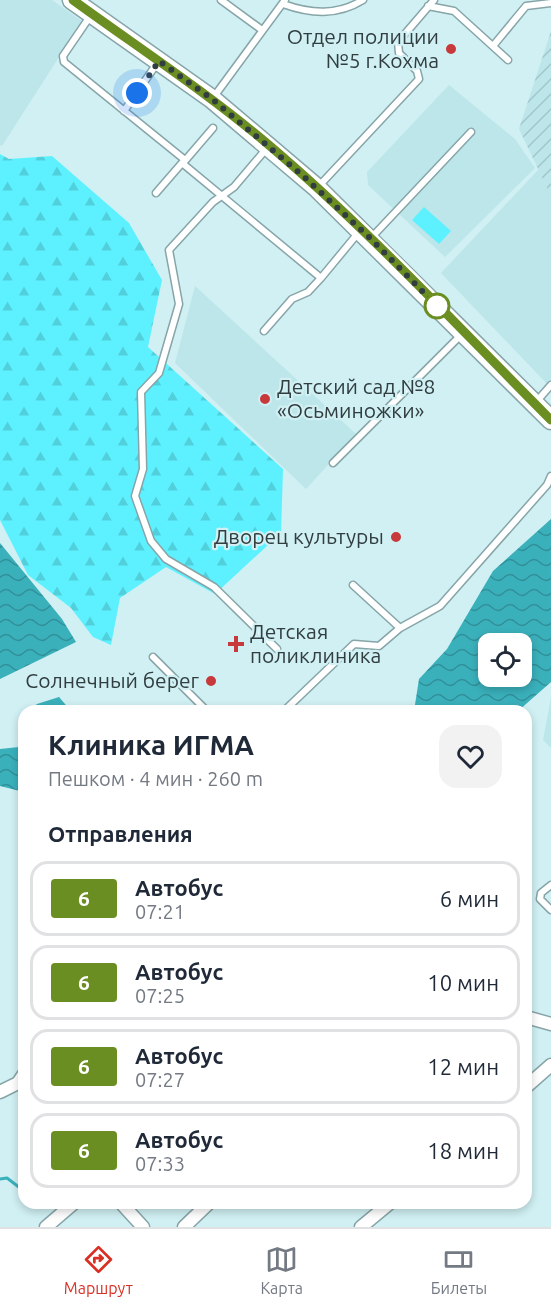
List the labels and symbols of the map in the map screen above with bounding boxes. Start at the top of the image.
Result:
place label: Отдел полиции №5 г.Кохма [287,24,439,72]
marker: Отдел полиции №5 г.Кохма [444,42,458,56]
your location [122,78,152,108]
unlabelled marker [424,293,450,319]
place label: Детский сад №8 «Осьминожки» [277,374,435,422]
marker: Детский сад №8 «Осьминожки» [258,392,272,406]
place label: Дворец культуры [214,524,384,548]
marker: Дворец культуры [389,530,403,544]
place label: Детская поликлиника [250,619,381,667]
marker: Детская поликлиника [227,635,245,653]
place label: Солнечный берег [25,668,200,692]
marker: Солнечный берег [204,674,218,688]

